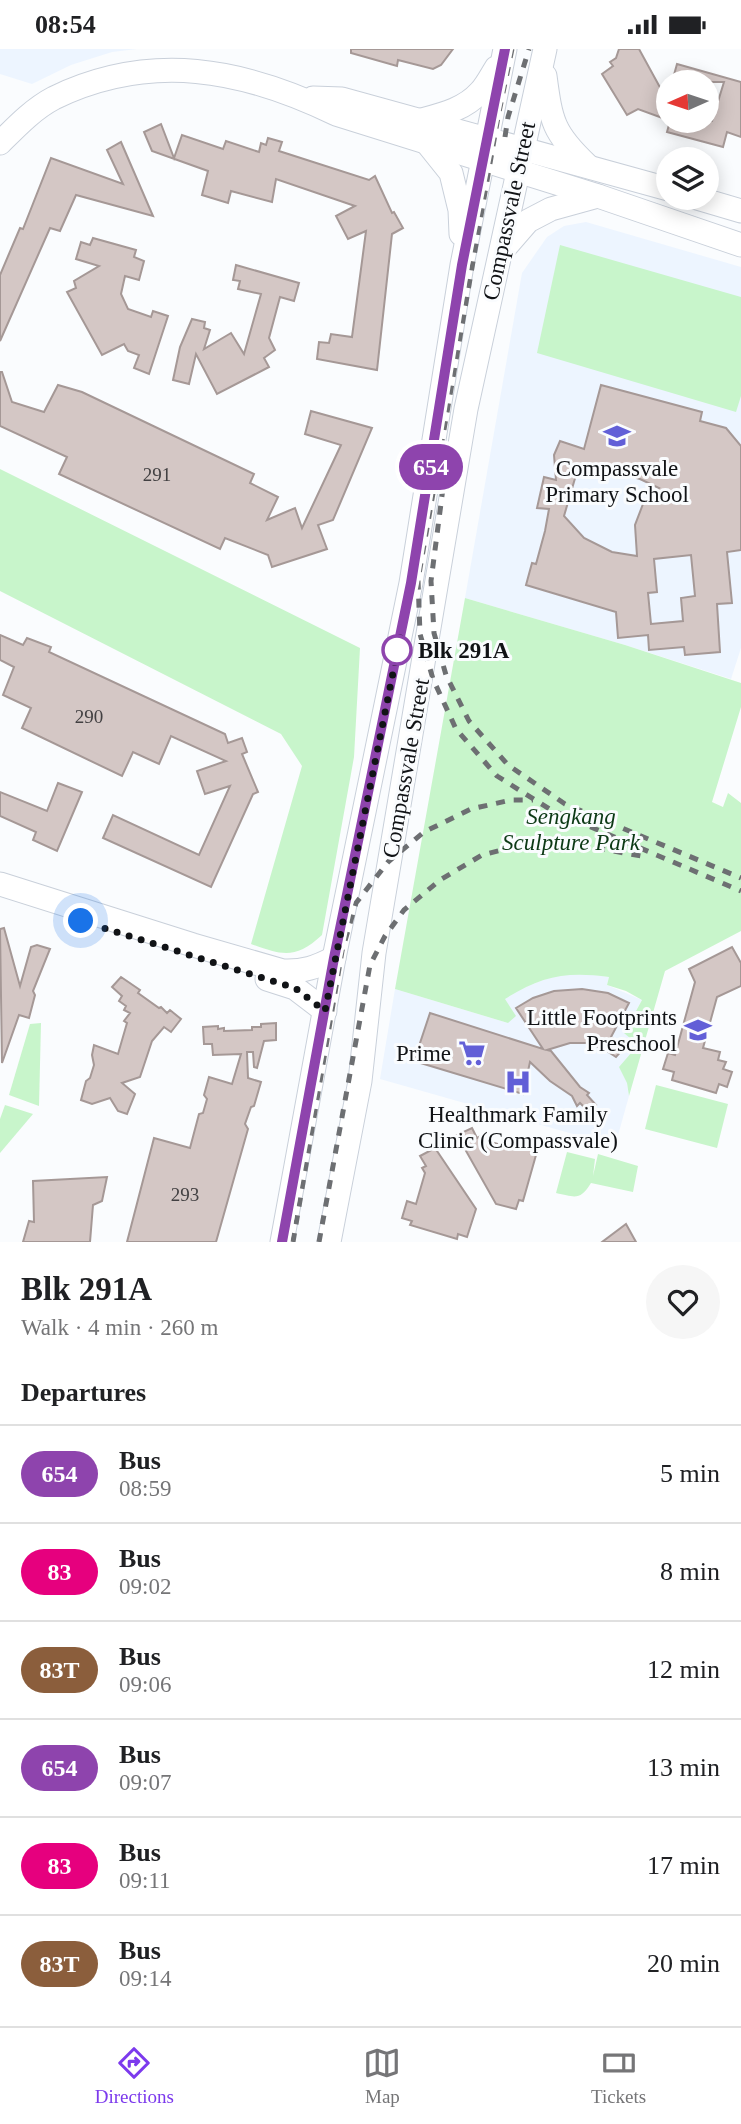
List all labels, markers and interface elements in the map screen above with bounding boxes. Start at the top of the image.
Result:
text: 08:54 [35,10,96,39]
north arrow [656,70,719,133]
map controls [656,70,719,210]
street label: Compassvale Street [478,119,540,303]
button: layers [656,147,719,210]
school or university icon: Compassvale Primary School [602,421,632,451]
line badge: 654 [391,444,471,490]
text: 654 [413,454,449,480]
place label: Compassvale Primary School [545,456,689,507]
house number: 291 [143,464,171,485]
marker: Blk 291A [382,635,412,665]
place label: Blk 291A [418,638,510,663]
street label: Compassvale Street [378,676,434,860]
house number: 290 [75,706,103,727]
park label: Sengkang Sculpture Park [502,804,641,855]
your location [63,903,98,938]
place label: Little Footprints Preschool [527,1005,677,1056]
school or university icon: Little Footprints Preschool [683,1015,713,1045]
supermarket icon: Prime [457,1038,487,1068]
place label: Prime [396,1041,451,1066]
hospital icon: Healthmark Family Clinic (Compassvale) [503,1067,533,1097]
place label: Healthmark Family Clinic (Compassvale) [418,1102,618,1153]
house number: 293 [171,1184,199,1205]
button: heart [646,1265,720,1339]
text: Blk 291A [21,1271,152,1307]
text: Walk · 4 min · 260 m [21,1315,218,1340]
text: Departures [21,1378,146,1407]
text: Bus [119,1446,161,1475]
text: 5 min [660,1459,720,1488]
text: 654 [42,1461,78,1487]
text: 08:59 [119,1476,171,1501]
text: Bus [119,1544,161,1573]
text: 8 min [660,1557,720,1586]
text: 83 [48,1559,72,1585]
text: 09:02 [119,1574,171,1599]
text: Bus [119,1642,161,1671]
text: 12 min [647,1655,720,1684]
text: 83T [39,1657,80,1683]
text: 09:06 [119,1672,171,1697]
text: Bus [119,1740,161,1769]
text: 13 min [647,1753,720,1782]
text: 654 [42,1755,78,1781]
text: 09:07 [119,1770,171,1795]
text: Bus [119,1838,161,1867]
text: 17 min [647,1851,720,1880]
text: 83 [48,1853,72,1879]
text: 09:11 [119,1868,171,1893]
text: Bus [119,1936,161,1965]
text: 20 min [647,1949,720,1978]
text: 83T [39,1951,80,1977]
text: 09:14 [119,1966,171,1991]
tab: Directions [95,2044,174,2108]
tab: Map [363,2044,401,2108]
tab: Tickets [591,2044,646,2108]

